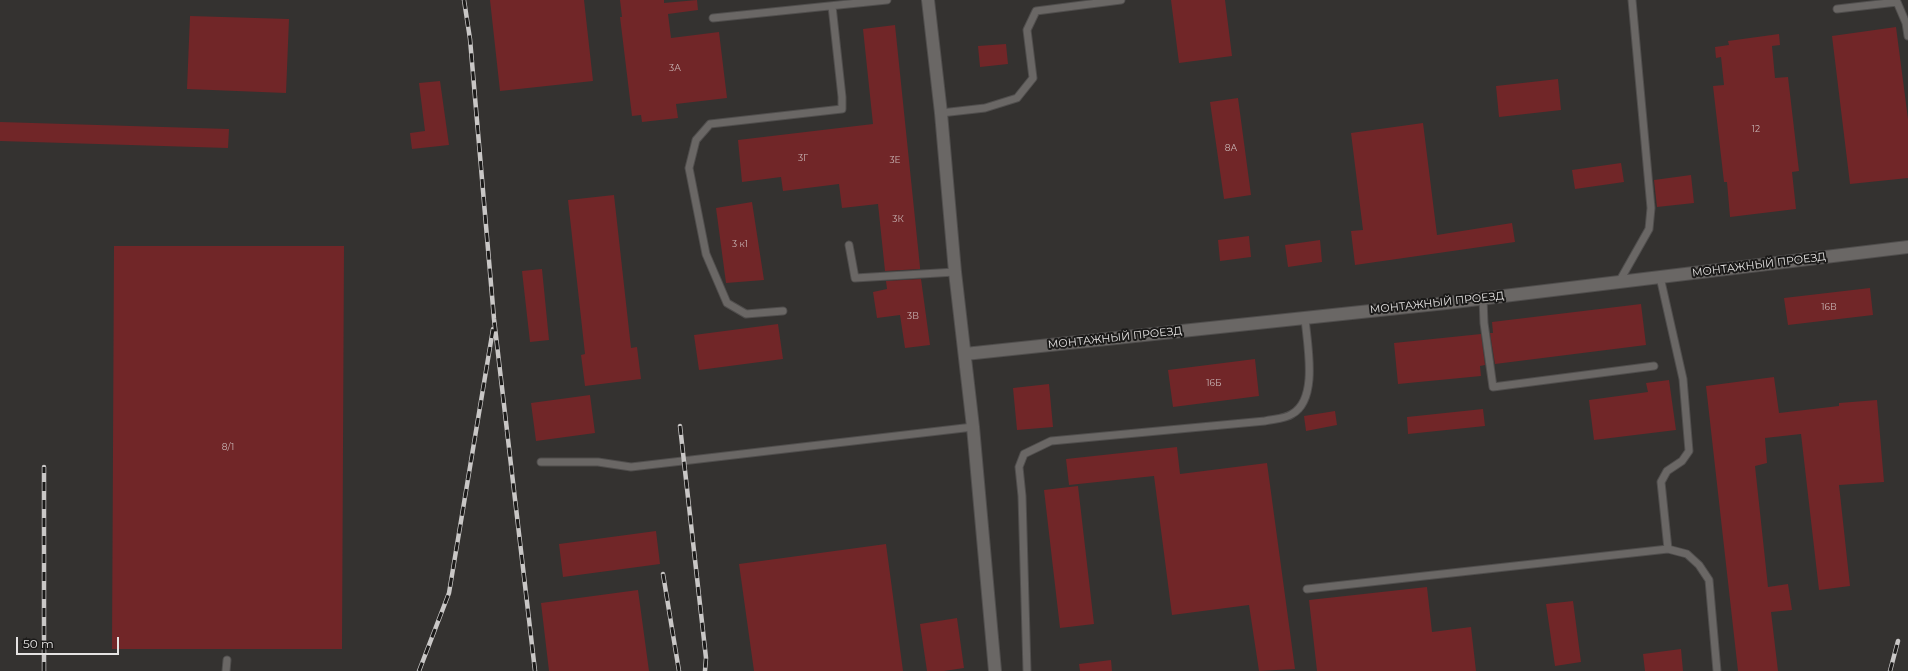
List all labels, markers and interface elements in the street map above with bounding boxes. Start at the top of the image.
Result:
house number: 3А [669,63,681,73]
house number: 12 [1752,124,1760,134]
house number: 8А [1225,143,1237,153]
house number: 3Г [798,153,808,163]
house number: 3Е [889,155,901,165]
house number: 3К [892,214,904,224]
house number: 3 к1 [732,239,748,249]
street label: МОНТАЖНЫЙ ПРОЕЗД [1691,250,1827,280]
street label: МОНТАЖНЫЙ ПРОЕЗД [1369,289,1505,317]
house number: 16В [1821,302,1837,312]
house number: 3В [907,311,919,321]
street label: МОНТАЖНЫЙ ПРОЕЗД [1047,324,1183,352]
house number: 16Б [1206,378,1222,388]
house number: 8/1 [222,442,234,452]
scale bar [18,629,121,655]
text: 50 m [23,636,54,651]

